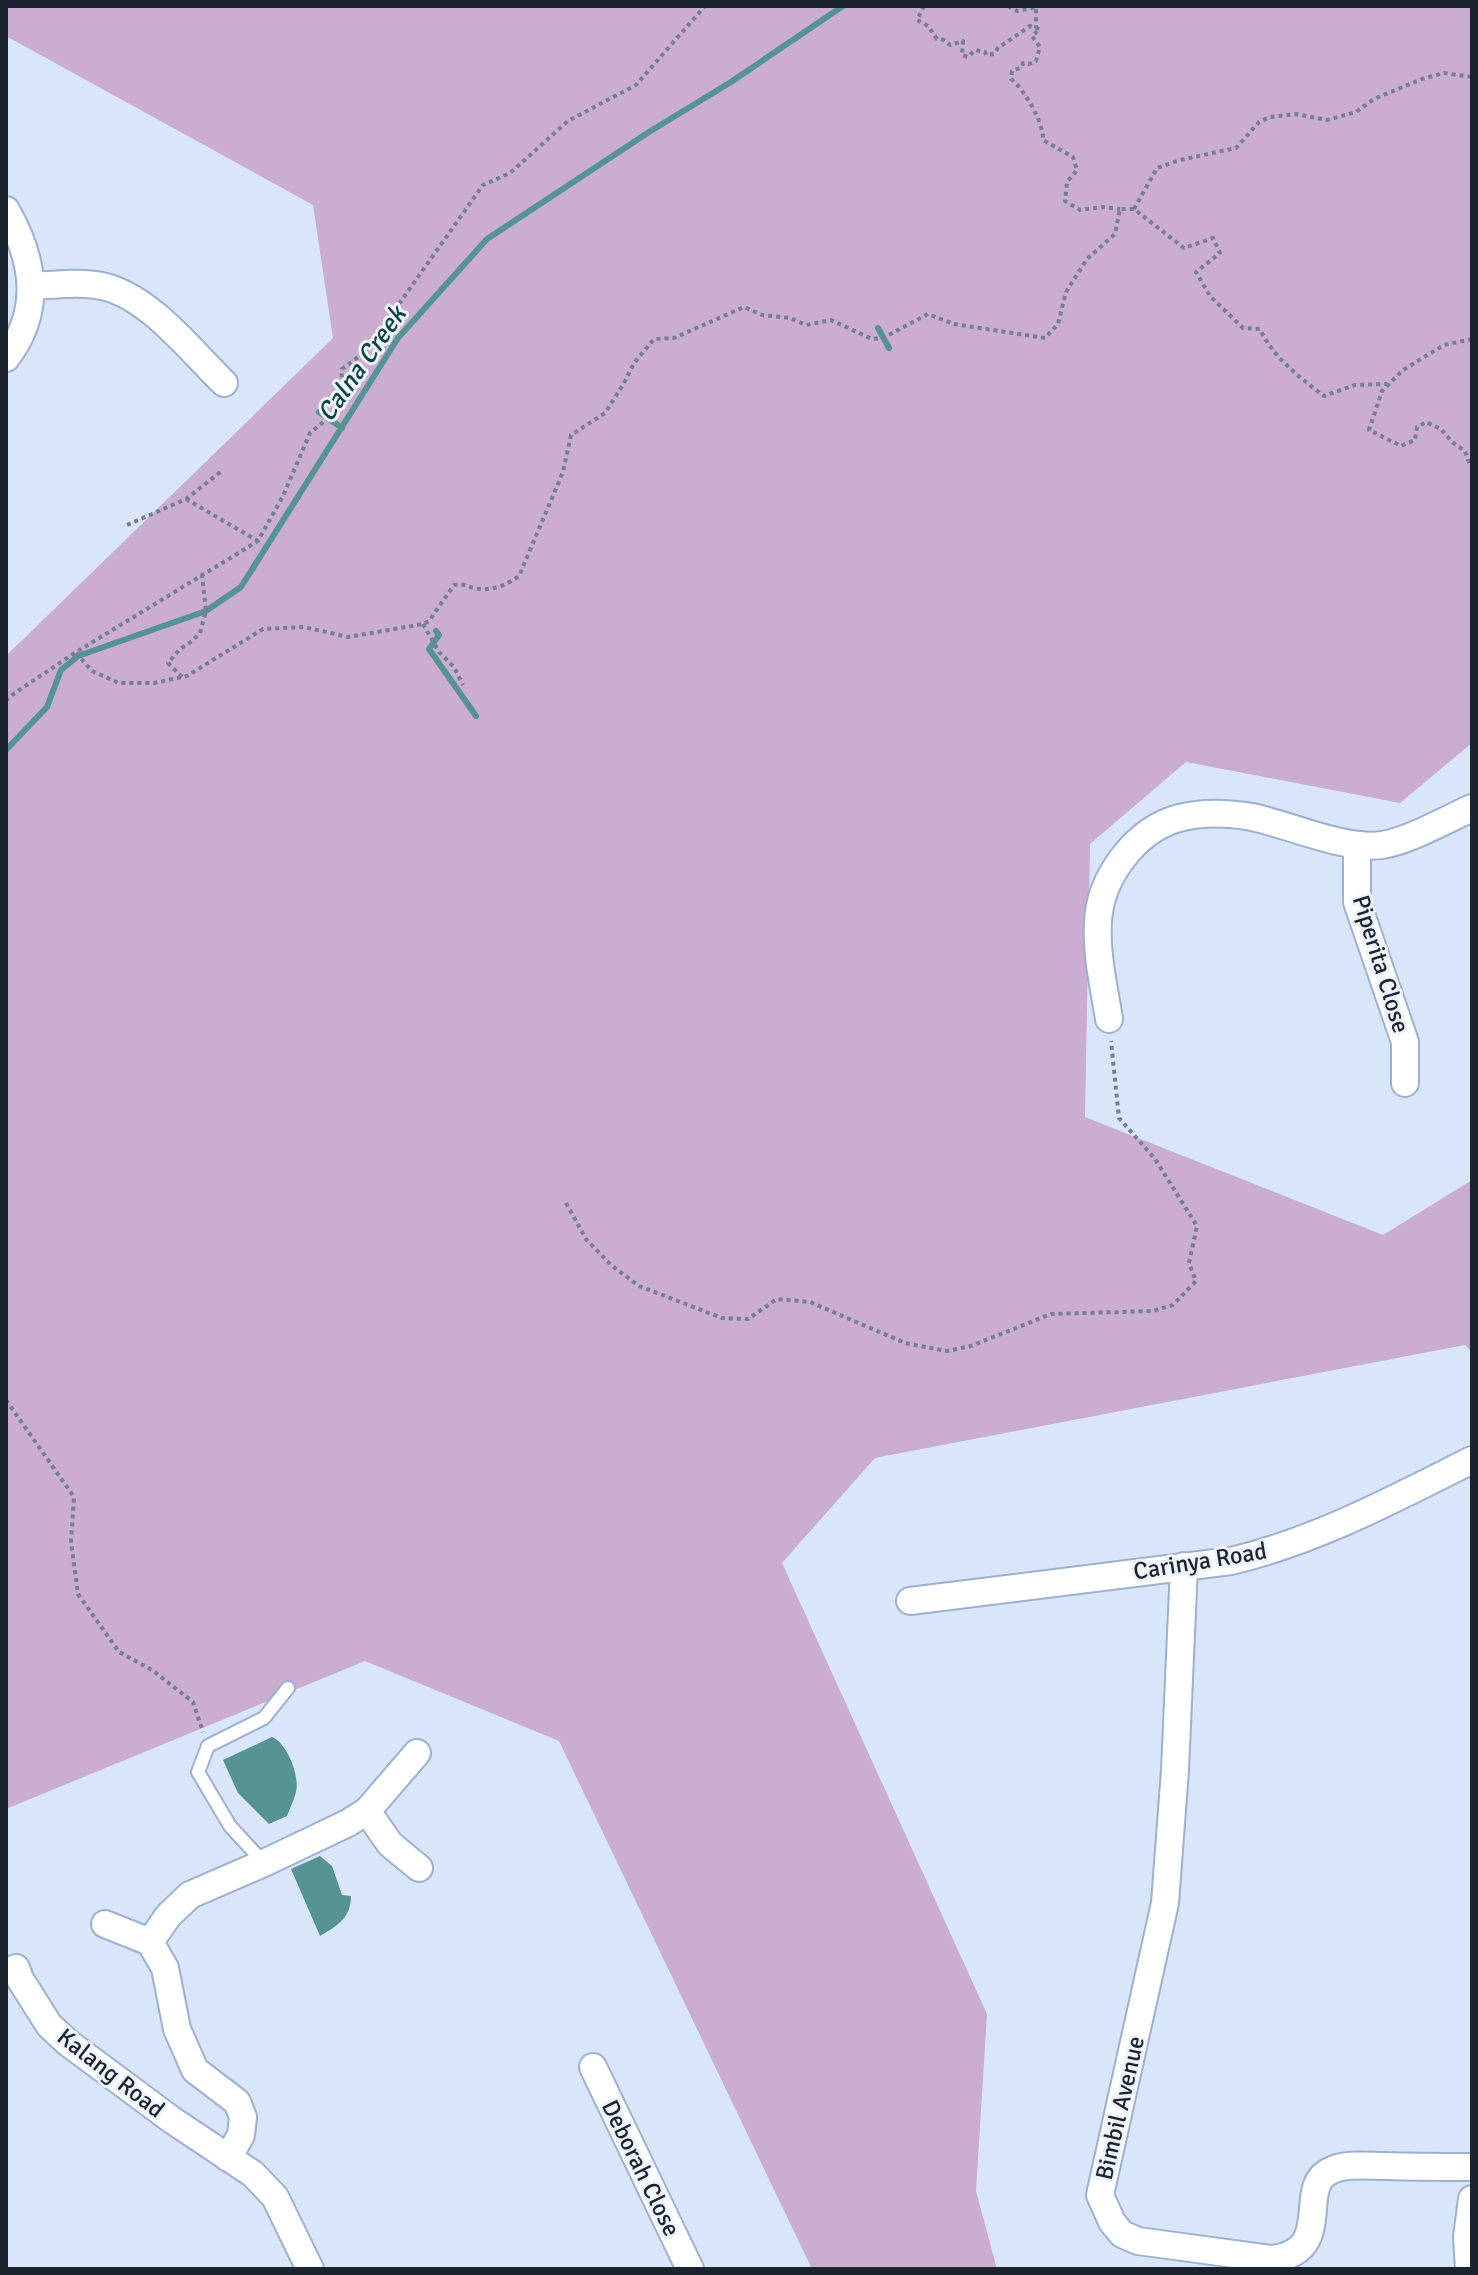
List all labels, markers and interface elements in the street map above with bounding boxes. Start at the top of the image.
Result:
water label: Calna Creek [311,299,414,428]
street label: Piperita Close [1346,891,1416,1037]
street label: Carinya Road [1131,1536,1269,1586]
street label: Kalang Road [51,2022,171,2124]
street label: Bimbil Avenue [1089,2033,1151,2183]
street label: Deborah Close [595,2095,687,2241]

